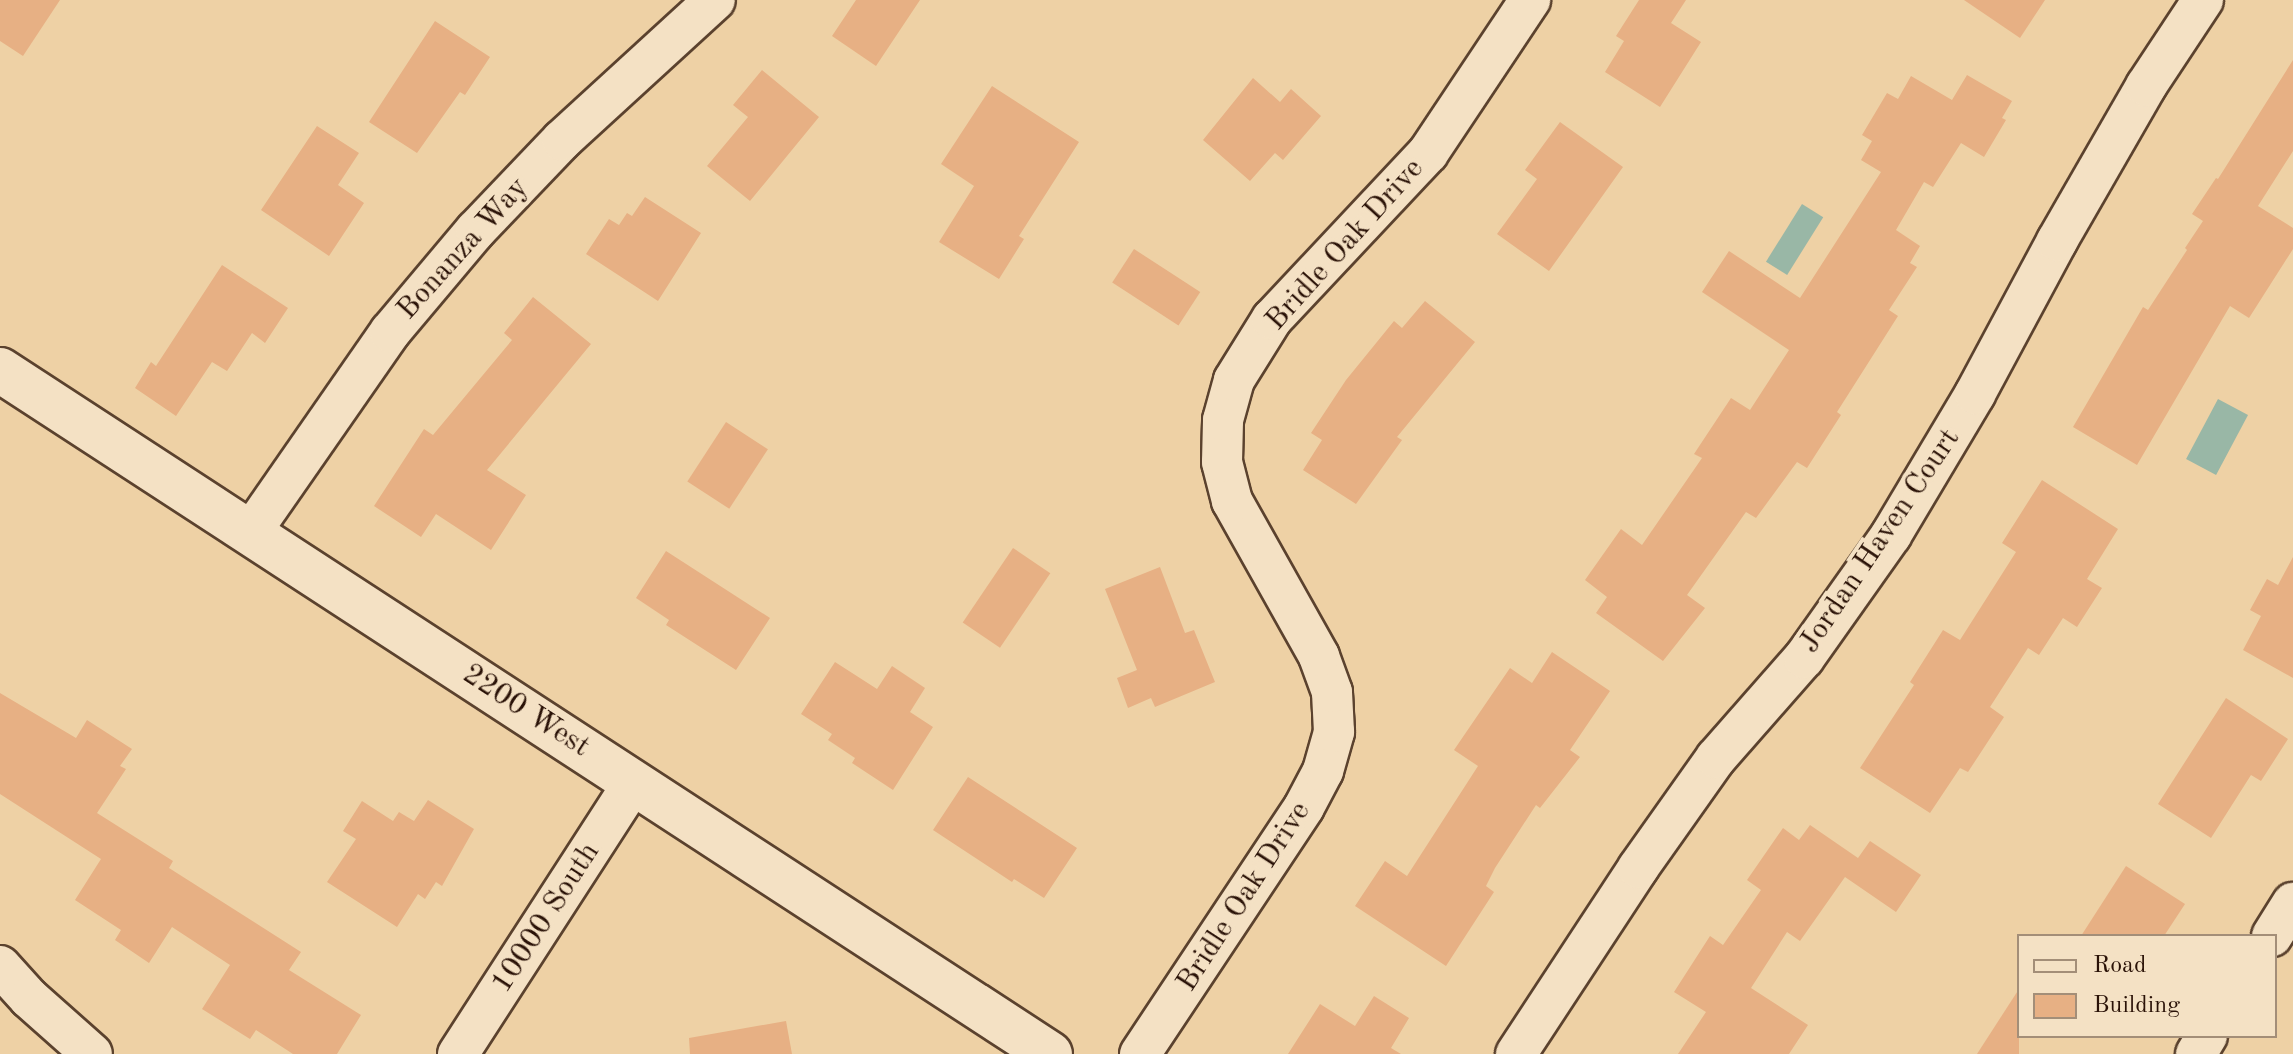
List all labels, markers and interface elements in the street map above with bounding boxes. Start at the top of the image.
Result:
street label: Bridle Oak Drive [1258,152,1432,338]
street label: Bonanza Way [390,170,536,328]
street label: Jordan Haven Court [1792,422,1968,660]
street label: 2200 West [456,657,596,765]
street label: Bridle Oak Drive [1169,795,1319,999]
street label: 10000 South [484,836,608,1000]
legend [2017,934,2277,1038]
text: Road [2093,954,2146,978]
text: Building [2093,994,2180,1018]

